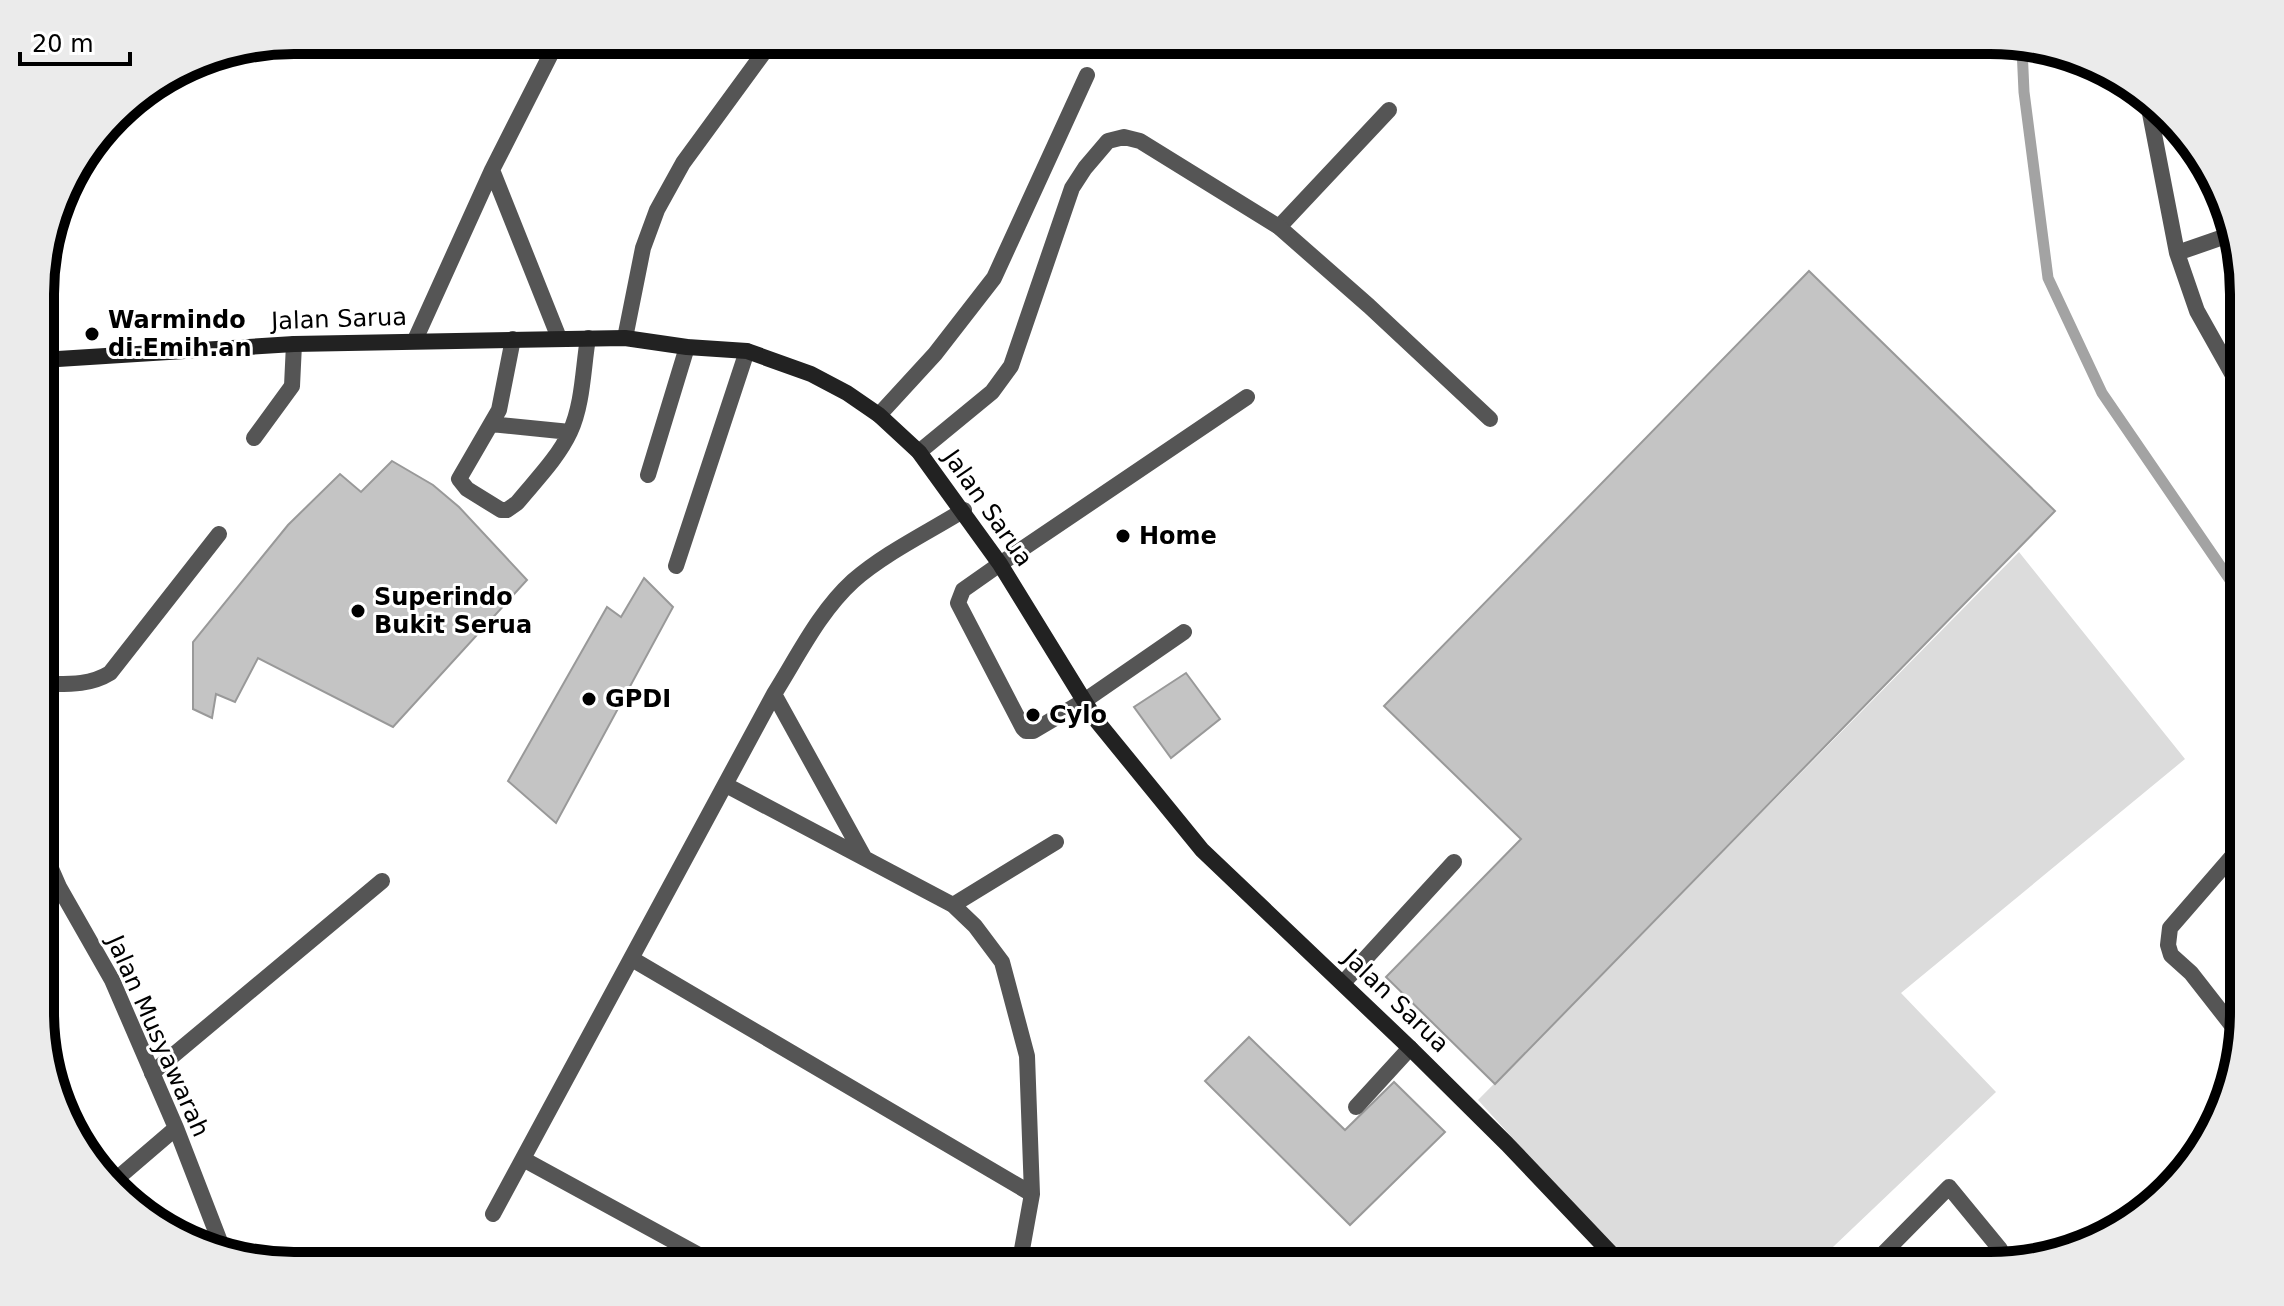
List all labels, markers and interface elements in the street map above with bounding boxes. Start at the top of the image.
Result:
scale bar [20,16,130,66]
text: 20 m [32,30,94,58]
street label: Jalan Sarua [269,303,407,335]
place label: Warmindo di.Emih.an [108,306,252,362]
marker: Warmindo di.Emih.an [83,325,101,343]
street label: Jalan Sarua [936,443,1038,572]
place label: Home [1139,522,1217,550]
marker: Home [1114,527,1132,545]
place label: Superindo Bukit Serua [374,583,532,639]
marker: Superindo Bukit Serua [349,602,367,620]
place label: GPDI [605,685,671,713]
marker: GPDI [580,690,598,708]
place label: Cylo [1049,701,1107,729]
marker: Cylo [1024,706,1042,724]
street label: Jalan Musyawarah [100,929,215,1141]
street label: Jalan Sarua [1336,942,1455,1058]

